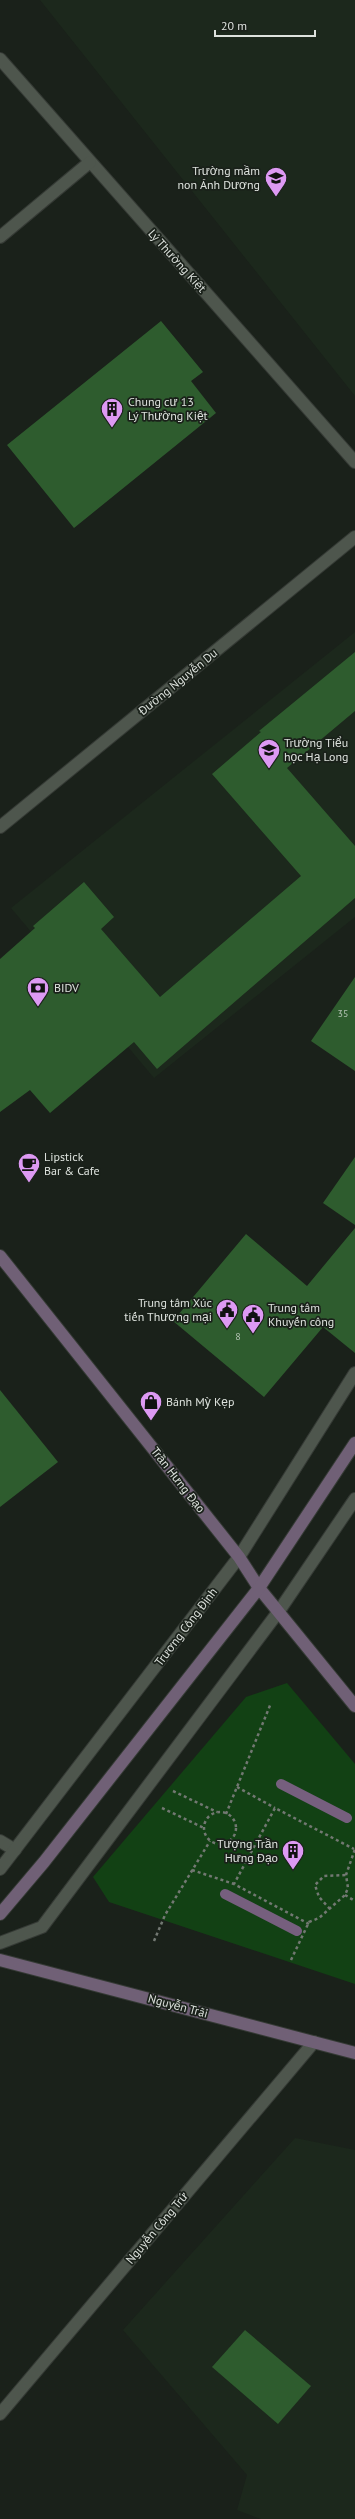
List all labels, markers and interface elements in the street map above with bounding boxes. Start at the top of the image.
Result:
scale bar [215,12,315,38]
text: 20 m [221,18,247,33]
place label: Trường mầm non Ánh Dương [178,163,260,192]
school or university icon: Trường mầm non Ánh Dương [263,165,289,198]
street label: Lý Thường Kiệt [145,226,210,295]
place label: Chung cư 13 Lý Thường Kiệt [128,394,208,423]
building icon: Chung cư 13 Lý Thường Kiệt [99,396,125,429]
street label: Đường Nguyễn Du [134,645,220,719]
place label: Trường Tiểu học Hạ Long [284,735,348,764]
school or university icon: Trường Tiểu học Hạ Long [256,737,282,770]
bank icon: BIDV [25,975,51,1008]
place label: BIDV [54,980,79,995]
house number: 35 [338,1007,348,1020]
place label: Lipstick Bar & Cafe [44,1149,100,1178]
cafe icon: Lipstick Bar & Cafe [16,1151,42,1184]
place label: Trung tâm Xúc tiến Thương mại [124,1295,213,1324]
public building icon: Trung tâm Xúc tiến Thương mại [214,1297,240,1330]
place label: Trung tâm Khuyến công [268,1300,334,1329]
public building icon: Trung tâm Khuyến công [240,1302,266,1335]
house number: 8 [235,1330,241,1343]
shop icon: Bánh Mỳ Kẹp [138,1389,164,1422]
place label: Bánh Mỳ Kẹp [166,1394,234,1409]
street label: Trần Hưng Đạo [148,1444,209,1516]
street label: Trương Công Định [151,1584,220,1669]
place label: Tượng Trần Hưng Đạo [217,1836,278,1865]
building icon: Tượng Trần Hưng Đạo [280,1838,306,1871]
street label: Nguyễn Trãi [147,1990,210,2021]
street label: Nguyễn Công Trứ [122,2189,191,2267]

